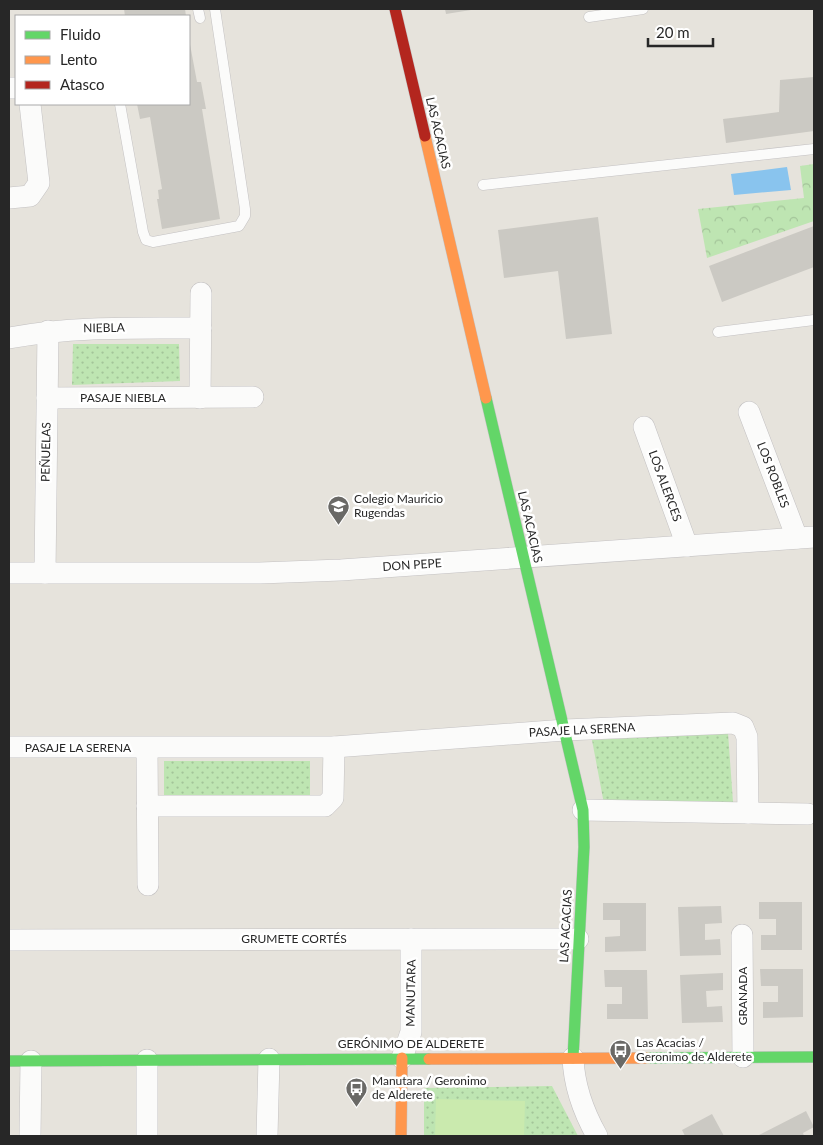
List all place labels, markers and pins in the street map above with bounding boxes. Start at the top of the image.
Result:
place label: Colegio Mauricio Rugendas [354,491,443,520]
school or university icon: Colegio Mauricio Rugendas [326,494,350,525]
place label: Las Acacias / Geronimo de Alderete [636,1035,752,1064]
bus stop icon: Las Acacias / Geronimo de Alderete [608,1038,632,1069]
place label: Manutara / Geronimo de Alderete [372,1073,487,1102]
bus stop icon: Manutara / Geronimo de Alderete [344,1076,368,1107]

